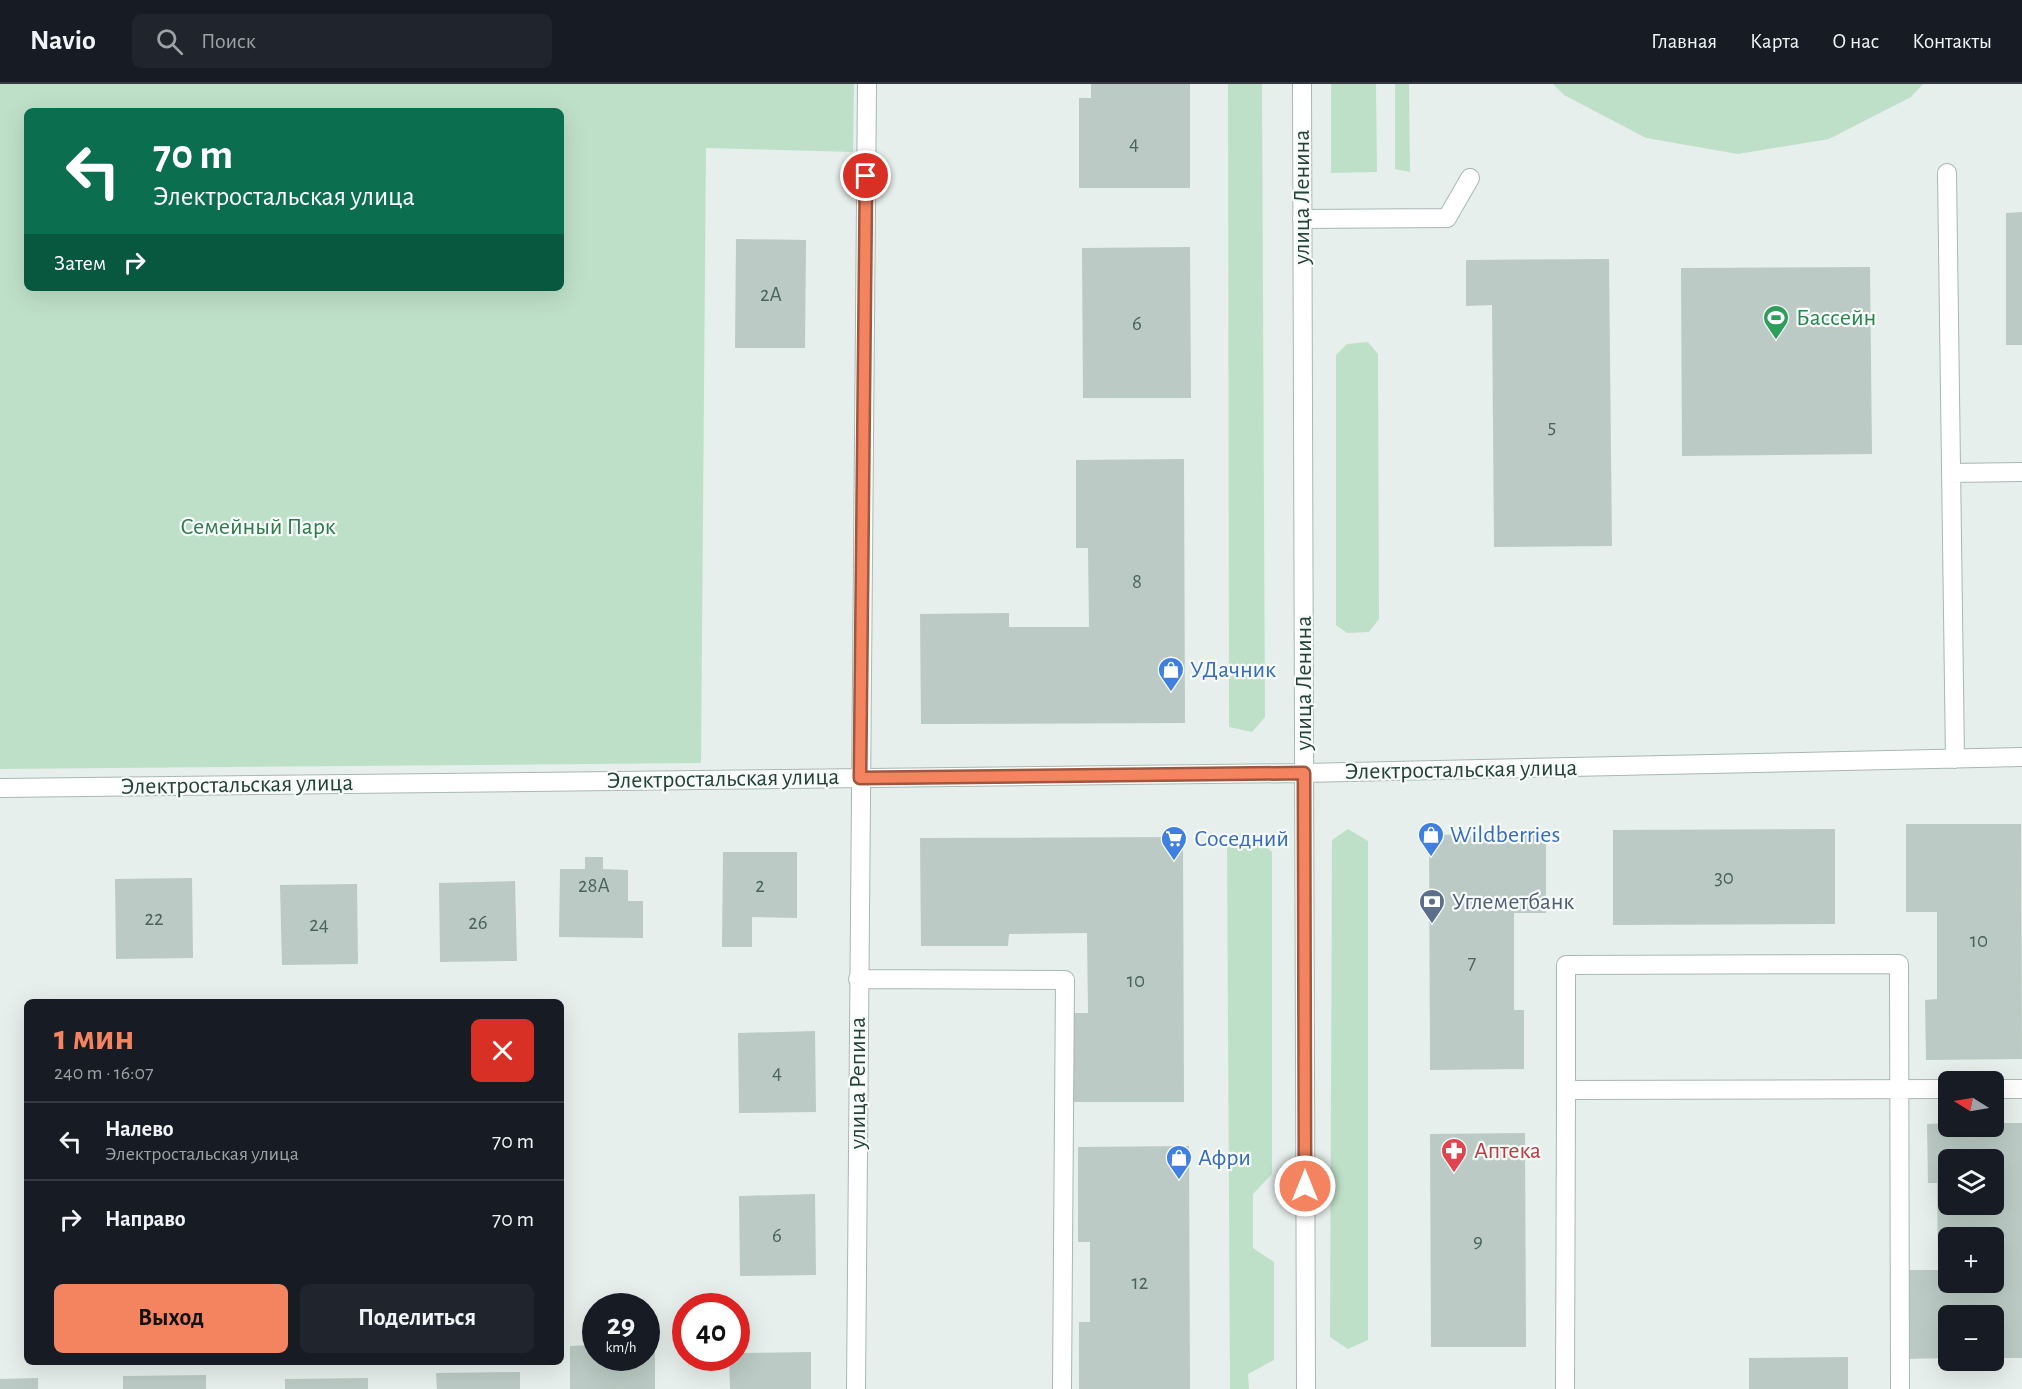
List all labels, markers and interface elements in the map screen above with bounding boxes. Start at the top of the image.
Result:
search box [132,14,552,68]
icon: search [153,25,186,58]
text: Navio [30,27,96,55]
text: Поиск [201,30,256,52]
text: Главная [1651,31,1717,52]
text: Карта [1750,31,1799,52]
text: О нас [1832,31,1879,52]
text: Контакты [1912,31,1992,52]
street label: улица Ленина [1290,130,1314,265]
icon: left [54,132,132,210]
house number: 4 [1129,133,1139,154]
text: 70 m [153,134,233,176]
pin [840,150,891,201]
icon: arrive [849,159,882,192]
text: Электростальская улица [153,183,415,210]
icon: right [118,246,151,279]
text: Затем [54,252,106,274]
house number: 2А [760,284,782,305]
sports icon: Бассейн [1761,303,1791,341]
place label: Бассейн [1796,306,1876,330]
house number: 6 [1132,313,1142,334]
house number: 5 [1548,416,1556,437]
park label: Семейный Парк [180,515,336,539]
house number: 8 [1132,571,1142,592]
street label: улица Ленина [1292,616,1316,751]
shop icon: УДачник [1156,655,1186,693]
place label: УДачник [1190,658,1276,682]
street label: Электростальская улица [1344,756,1578,784]
street label: Электростальская улица [606,765,840,793]
street label: Электростальская улица [120,771,354,799]
shop icon: Wildberries [1416,820,1446,858]
place label: Wildberries [1450,823,1560,847]
supermarket icon: Соседний [1159,824,1189,862]
place label: Соседний [1194,827,1289,851]
house number: 30 [1714,867,1734,888]
house number: 28А [578,875,610,896]
house number: 2 [755,875,765,896]
bank icon: Углеметбанк [1417,887,1447,925]
place label: Углеметбанк [1452,890,1574,914]
house number: 22 [144,908,164,929]
house number: 26 [468,912,488,933]
house number: 24 [309,914,329,935]
house number: 10 [1970,930,1988,951]
house number: 7 [1468,952,1477,973]
house number: 10 [1127,970,1145,991]
street label: улица Репина [846,1017,870,1150]
button: close [471,1019,534,1082]
text: 1 мин [54,1020,134,1056]
house number: 4 [772,1062,782,1083]
text: 240 m · 16:07 [54,1063,154,1083]
north arrow [1938,1071,2004,1137]
map controls [1938,1071,2004,1371]
text: Налево [105,1118,174,1140]
icon: left [54,1125,87,1158]
text: 70 m [492,1130,534,1152]
pharmacy icon: Аптека [1439,1136,1469,1174]
place label: Аптека [1474,1139,1541,1163]
shop icon: Афри [1164,1143,1194,1181]
text: Электростальская улица [105,1144,299,1164]
place label: Афри [1198,1146,1251,1170]
button: layers [1938,1149,2004,1215]
position arrow [1273,1154,1337,1218]
icon: right [54,1203,87,1236]
text: Направо [105,1208,186,1230]
text: 70 m [492,1208,534,1230]
house number: 6 [772,1225,782,1246]
button: + [1938,1227,2004,1293]
house number: 9 [1473,1230,1483,1251]
house number: 12 [1132,1272,1148,1293]
button: Выход [54,1284,288,1353]
button: Поделиться [300,1284,534,1353]
speed limit sign: 40 [672,1293,750,1371]
button: − [1938,1305,2004,1371]
text: 29 [607,1310,635,1340]
text: km/h [606,1340,636,1355]

